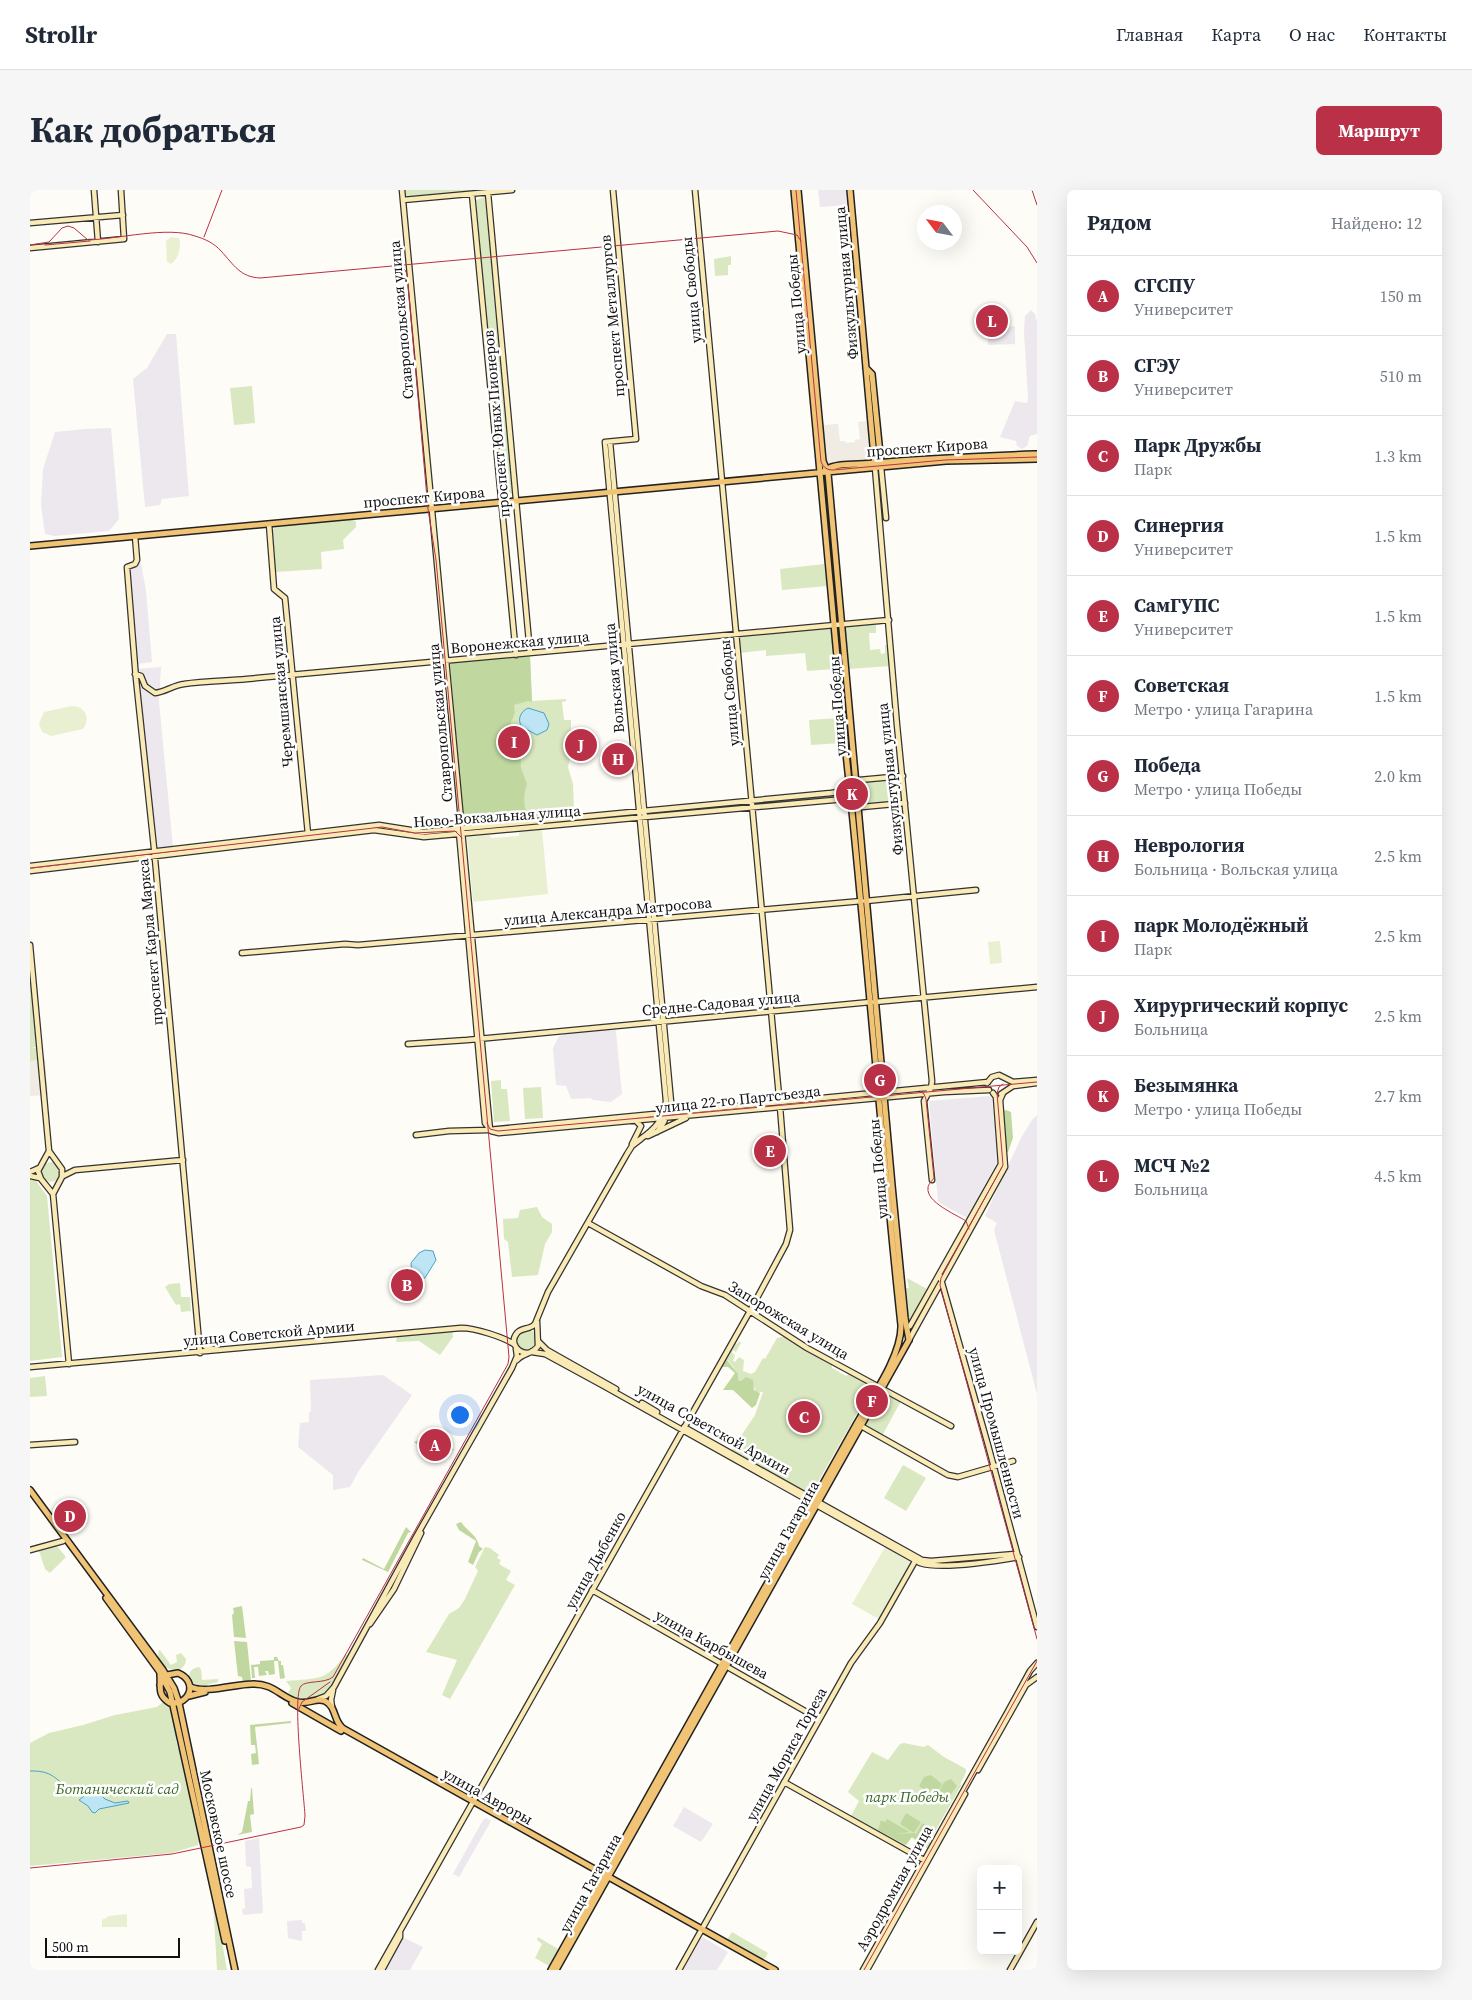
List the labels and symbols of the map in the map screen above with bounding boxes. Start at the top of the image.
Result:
street label: Физкультурная улица [829,205,863,360]
north arrow [917,205,962,250]
street label: проспект Металлургов [594,234,630,398]
street label: улица Свободы [676,236,706,344]
street label: Ставропольская улица [384,239,418,400]
street label: улица Победы [781,253,811,355]
pin: L [976,302,1008,340]
street label: проспект Юных Пионеров [477,329,515,519]
street label: проспект Кирова [866,432,989,462]
street label: проспект Кирова [362,481,486,513]
street label: Черемшанская улица [264,615,298,768]
street label: Вольская улица [599,622,629,734]
street label: Воронежская улица [450,625,591,659]
street label: улица Свободы [714,639,744,747]
street label: Ставропольская улица [423,642,457,803]
street label: улица Победы [823,655,851,757]
street label: Физкультурная улица [872,701,908,856]
pin: I [498,723,530,761]
pin: J [565,726,597,764]
pin: H [602,740,634,778]
pin: K [836,775,868,813]
street label: Ново-Вокзальная улица [413,800,582,832]
street label: проспект Карла Маркса [132,857,168,1026]
street label: улица Александра Матросова [503,891,713,931]
street label: Средне-Садовая улица [641,986,801,1020]
pin: G [864,1061,896,1099]
street label: улица 22-го Партсъезда [654,1080,822,1118]
street label: улица Победы [863,1118,893,1220]
pin: E [754,1132,786,1170]
pin: B [391,1266,423,1304]
street label: Запорожская улица [725,1276,854,1365]
street label: улица Советской Армии [182,1315,356,1351]
street label: улица Промышленности [964,1345,1030,1522]
street label: улица Советской Армии [634,1378,795,1480]
pin: F [856,1382,888,1420]
pin: C [788,1398,820,1436]
your location [447,1402,473,1428]
pin: A [419,1426,451,1464]
street label: улица Гагарина [752,1476,824,1583]
pin: D [54,1497,86,1535]
street label: улица Дыбенко [559,1507,631,1613]
street label: улица Карбышева [651,1604,773,1684]
street label: улица Мориса Тореза [740,1683,832,1825]
street label: улица Авроры [439,1763,537,1829]
street label: Московское шоссе [195,1768,243,1900]
park label: Ботанический сад [55,1778,179,1799]
park label: парк Победы [865,1786,950,1807]
street label: Аэродромная улица [851,1821,938,1955]
street label: улица Гагарина [554,1829,626,1936]
scale bar [45,1935,180,1958]

